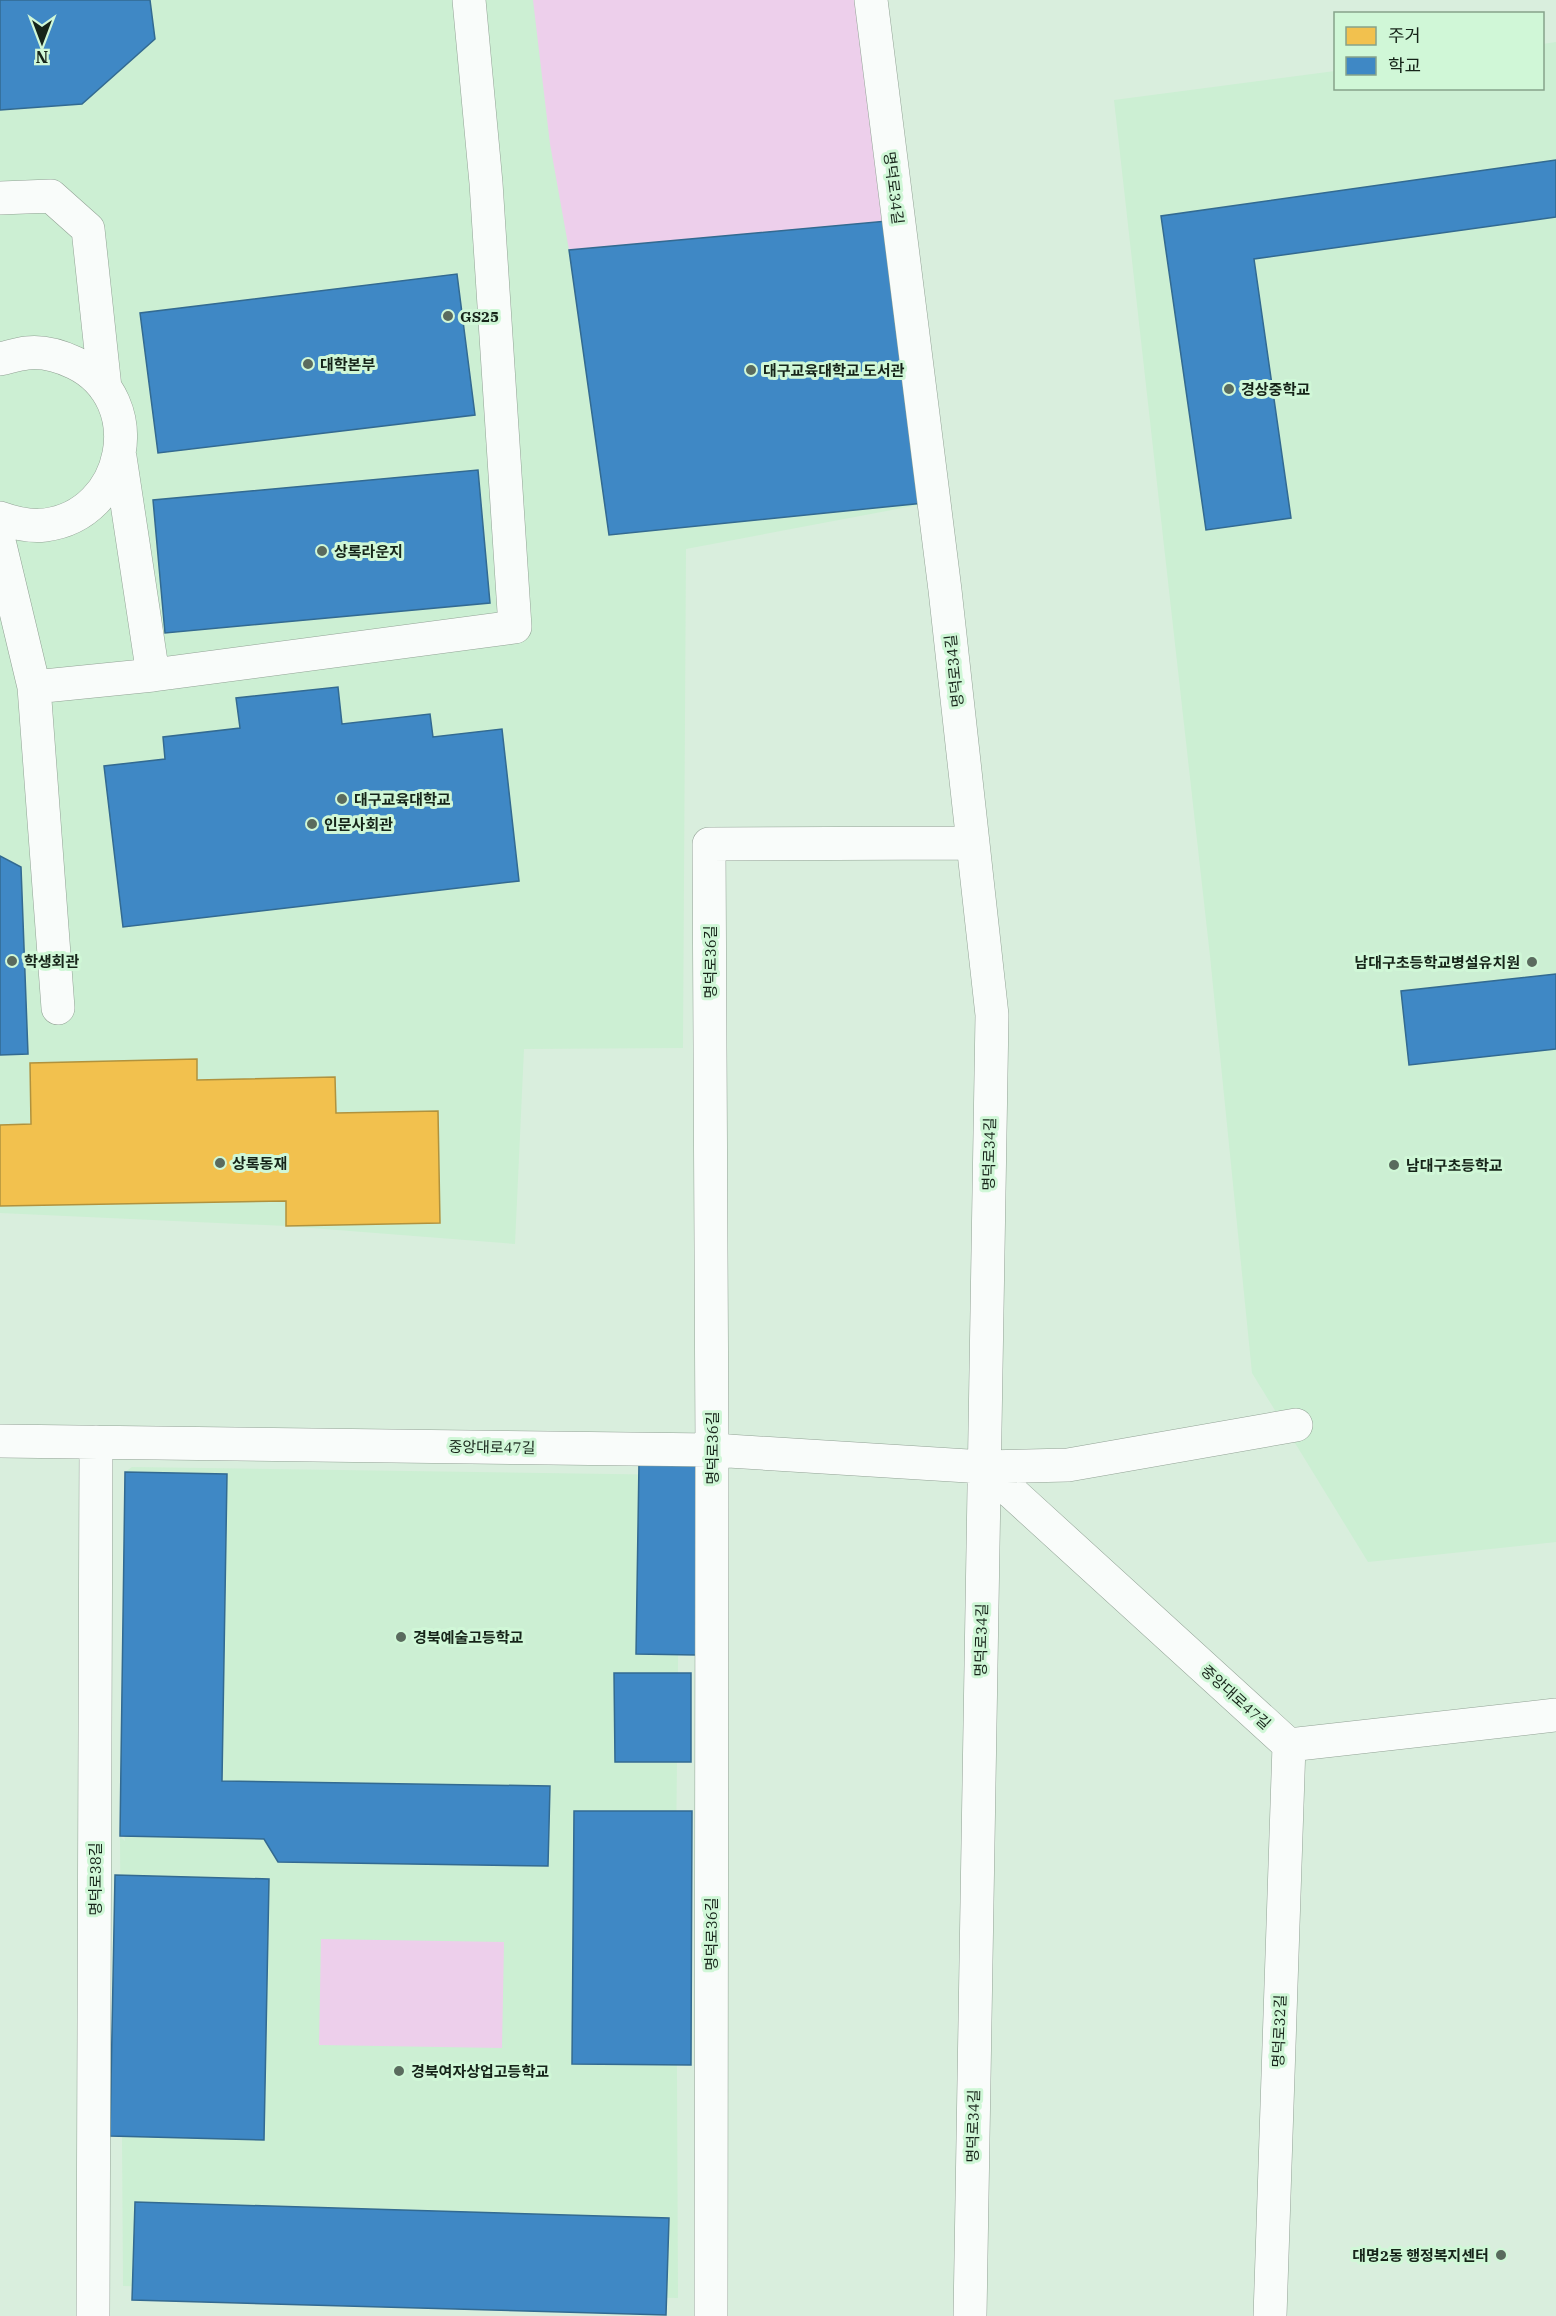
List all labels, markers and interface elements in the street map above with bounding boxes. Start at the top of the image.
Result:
north arrow [12,12,72,72]
legend [1334,12,1544,90]
text: 주거 [1388,24,1421,47]
text: N [36,47,48,67]
text: 학교 [1388,54,1421,77]
street label: 명덕로34길 [880,151,908,225]
place label: GS25 [460,307,499,326]
marker: GS25 [441,309,455,323]
place label: 대학본부 [320,355,375,374]
marker: 대학본부 [301,357,315,371]
place label: 대구교육대학교 도서관 [763,361,905,380]
marker: 대구교육대학교 도서관 [744,363,758,377]
place label: 경상중학교 [1241,380,1310,399]
marker: 경상중학교 [1222,382,1236,396]
place label: 상록라운지 [334,542,403,561]
marker: 상록라운지 [315,544,329,558]
street label: 명덕로34길 [941,634,967,708]
place label: 대구교육대학교 [354,790,451,809]
marker: 대구교육대학교 [335,792,349,806]
place label: 인문사회관 [324,815,393,834]
marker: 인문사회관 [305,817,319,831]
street label: 명덕로36길 [701,925,720,999]
place label: 학생회관 [24,952,79,971]
place label: 남대구초등학교병설유치원 [1354,953,1520,972]
marker: 학생회관 [5,954,19,968]
marker: 남대구초등학교병설유치원 [1525,955,1539,969]
street label: 명덕로34길 [979,1117,999,1191]
place label: 상록동재 [232,1154,287,1173]
marker: 상록동재 [213,1156,227,1170]
place label: 남대구초등학교 [1406,1156,1503,1175]
marker: 남대구초등학교 [1387,1158,1401,1172]
street label: 명덕로36길 [703,1411,722,1485]
street label: 중앙대로47길 [448,1437,536,1457]
street label: 명덕로34길 [971,1603,991,1677]
place label: 경북예술고등학교 [413,1628,524,1647]
marker: 경북예술고등학교 [394,1630,408,1644]
street label: 중앙대로47길 [1197,1661,1275,1733]
street label: 명덕로38길 [86,1842,105,1916]
street label: 명덕로36길 [702,1897,721,1971]
street label: 명덕로32길 [1268,1994,1290,2068]
place label: 경북여자상업고등학교 [411,2062,549,2081]
marker: 경북여자상업고등학교 [392,2064,406,2078]
street label: 명덕로34길 [963,2089,983,2163]
place label: 대명2동 행정복지센터 [1352,2246,1489,2265]
marker: 대명2동 행정복지센터 [1494,2248,1508,2262]

